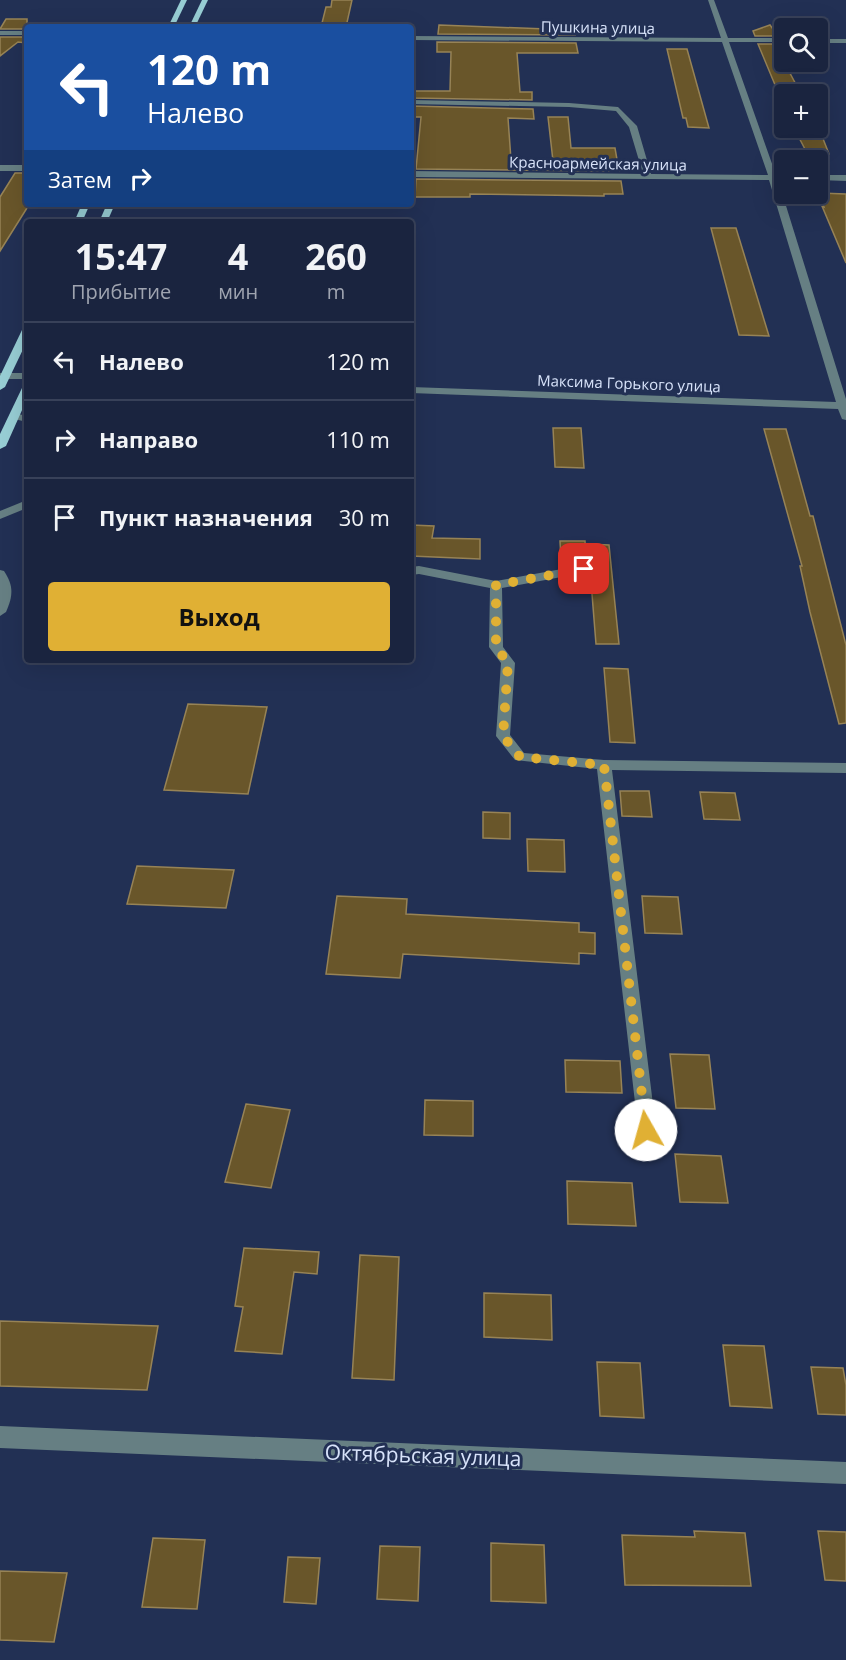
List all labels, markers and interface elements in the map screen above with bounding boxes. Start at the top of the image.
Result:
street label: Пушкина улица [541,16,655,38]
map controls [774,18,828,204]
button: search [774,18,828,72]
text: 120 m [147,40,271,97]
icon: left [48,48,126,126]
button: + [774,84,828,138]
text: Налево [147,94,244,131]
button: − [774,150,828,204]
street label: Красноармейская улица [509,151,687,175]
icon: right [124,162,157,195]
text: Затем [48,164,112,194]
text: 15:47 [75,232,167,281]
text: 4 [228,232,248,281]
text: 260 [305,232,367,281]
text: Прибытие [71,278,171,305]
text: мин [218,278,258,305]
text: m [327,278,345,305]
icon: left [48,345,81,378]
text: Налево [99,346,184,376]
text: 120 m [326,346,390,376]
street label: Максима Горького улица [537,370,721,396]
icon: right [48,423,81,456]
text: Направо [99,424,198,454]
text: 110 m [326,424,390,454]
icon: arrive [48,501,81,534]
text: Пункт назначения [99,502,313,532]
text: 30 m [339,502,390,532]
pin [558,543,609,594]
icon: arrive [567,552,600,585]
button: Выход [48,582,390,651]
position arrow [614,1098,678,1162]
street label: Октябрьская улица [324,1438,522,1472]

